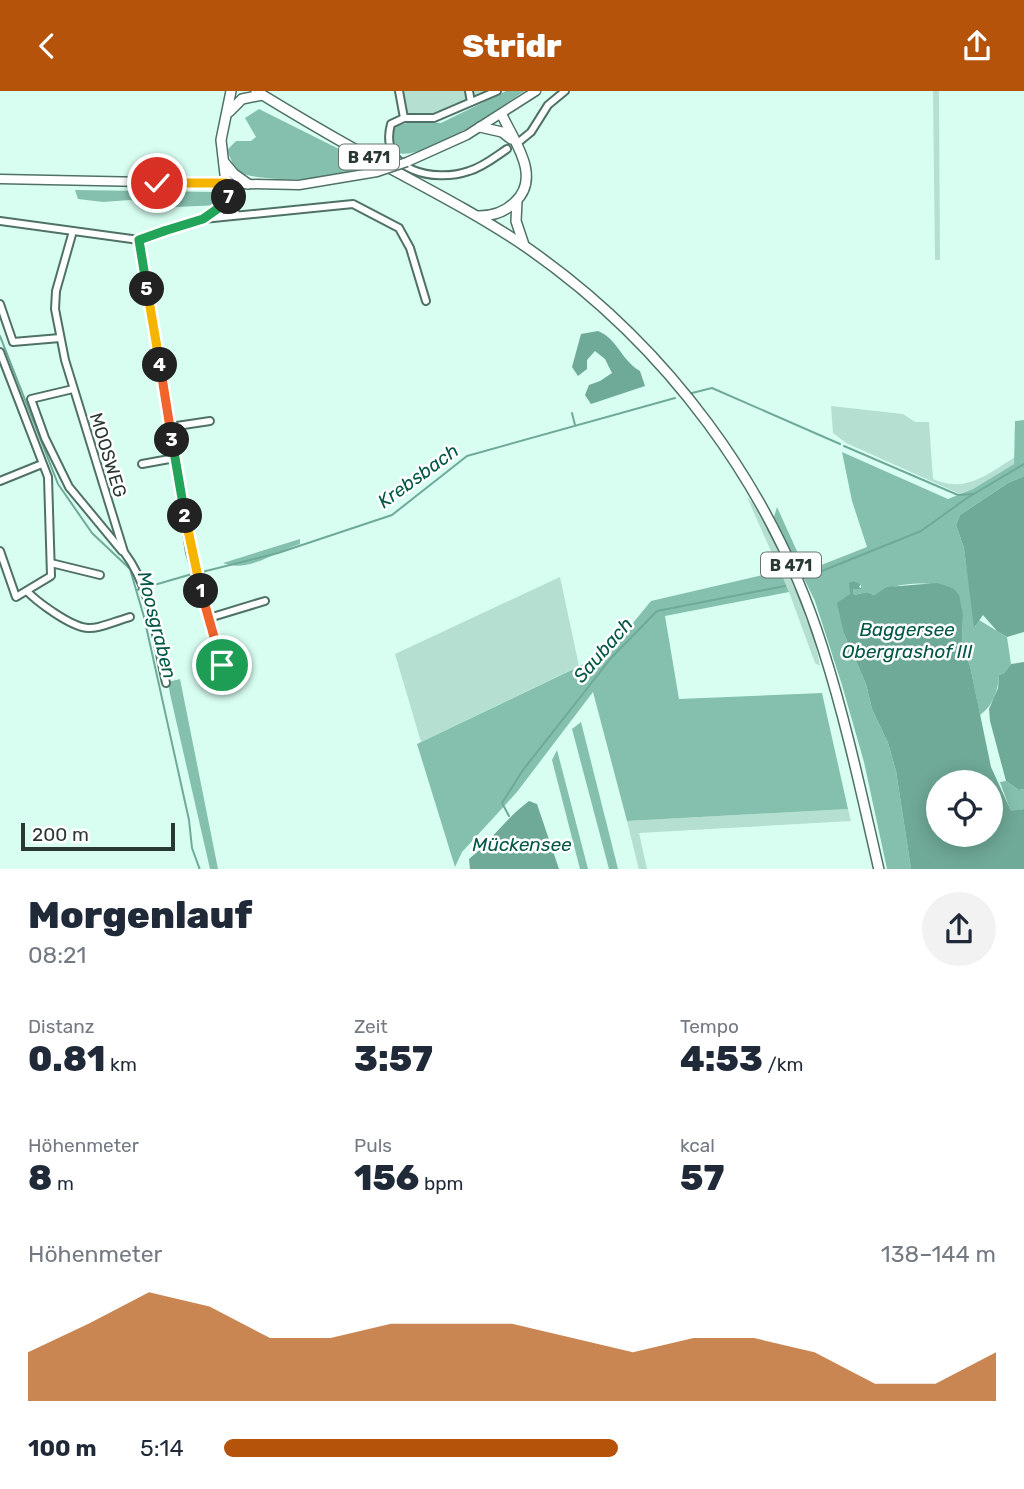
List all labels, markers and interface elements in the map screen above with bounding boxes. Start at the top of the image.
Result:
icon: back [28,27,66,65]
text: Stridr [462,27,562,65]
icon: share [958,27,996,65]
road number: B 471 [339,145,399,169]
pin [127,153,187,213]
icon: check [138,164,176,202]
pin: 7 [212,179,246,215]
text: 7 [223,185,234,208]
pin: 5 [130,271,164,307]
text: 5 [140,277,153,300]
pin: 4 [142,347,178,383]
text: 4 [153,353,166,376]
street label: MOOSWEG [85,410,131,500]
pin: 3 [154,423,190,457]
text: 3 [165,428,178,451]
water label: Krebsbach [373,439,463,513]
pin: 2 [168,499,202,533]
text: 2 [178,504,191,527]
road number: B 471 [761,552,821,577]
water label: Moosgraben [133,569,181,681]
pin: 1 [184,573,218,609]
text: 1 [196,579,205,602]
water label: Saubach [568,613,638,687]
water label: Baggersee Obergrashof III [842,618,973,663]
pin [192,635,252,695]
icon: arrive [203,646,241,684]
map controls [926,770,1003,847]
button: locate [926,770,1003,847]
scale bar [21,821,175,852]
text: 200 m [32,823,89,846]
water label: Mückensee [472,833,572,856]
text: Morgenlauf [28,892,252,938]
button: share [922,892,996,966]
text: 08:21 [28,941,86,969]
text: Distanz [28,1015,94,1038]
text: Zeit [354,1015,388,1038]
text: Tempo [680,1015,739,1038]
text: 0.81 [28,1038,105,1080]
text: 3:57 [354,1038,433,1080]
text: 4:53 [680,1038,763,1080]
text: km [105,1053,137,1076]
text: /km [763,1053,803,1076]
text: Höhenmeter [28,1134,139,1157]
text: Puls [354,1134,392,1157]
text: kcal [680,1134,715,1157]
text: 8 [28,1157,52,1199]
text: 156 [354,1157,419,1199]
text: 57 [680,1157,724,1199]
text: m [52,1172,74,1195]
text: bpm [419,1172,464,1195]
text: Höhenmeter [28,1240,162,1268]
text: 138–144 m [881,1240,996,1268]
text: 100 m [28,1434,97,1462]
text: 5:14 [140,1434,184,1462]

